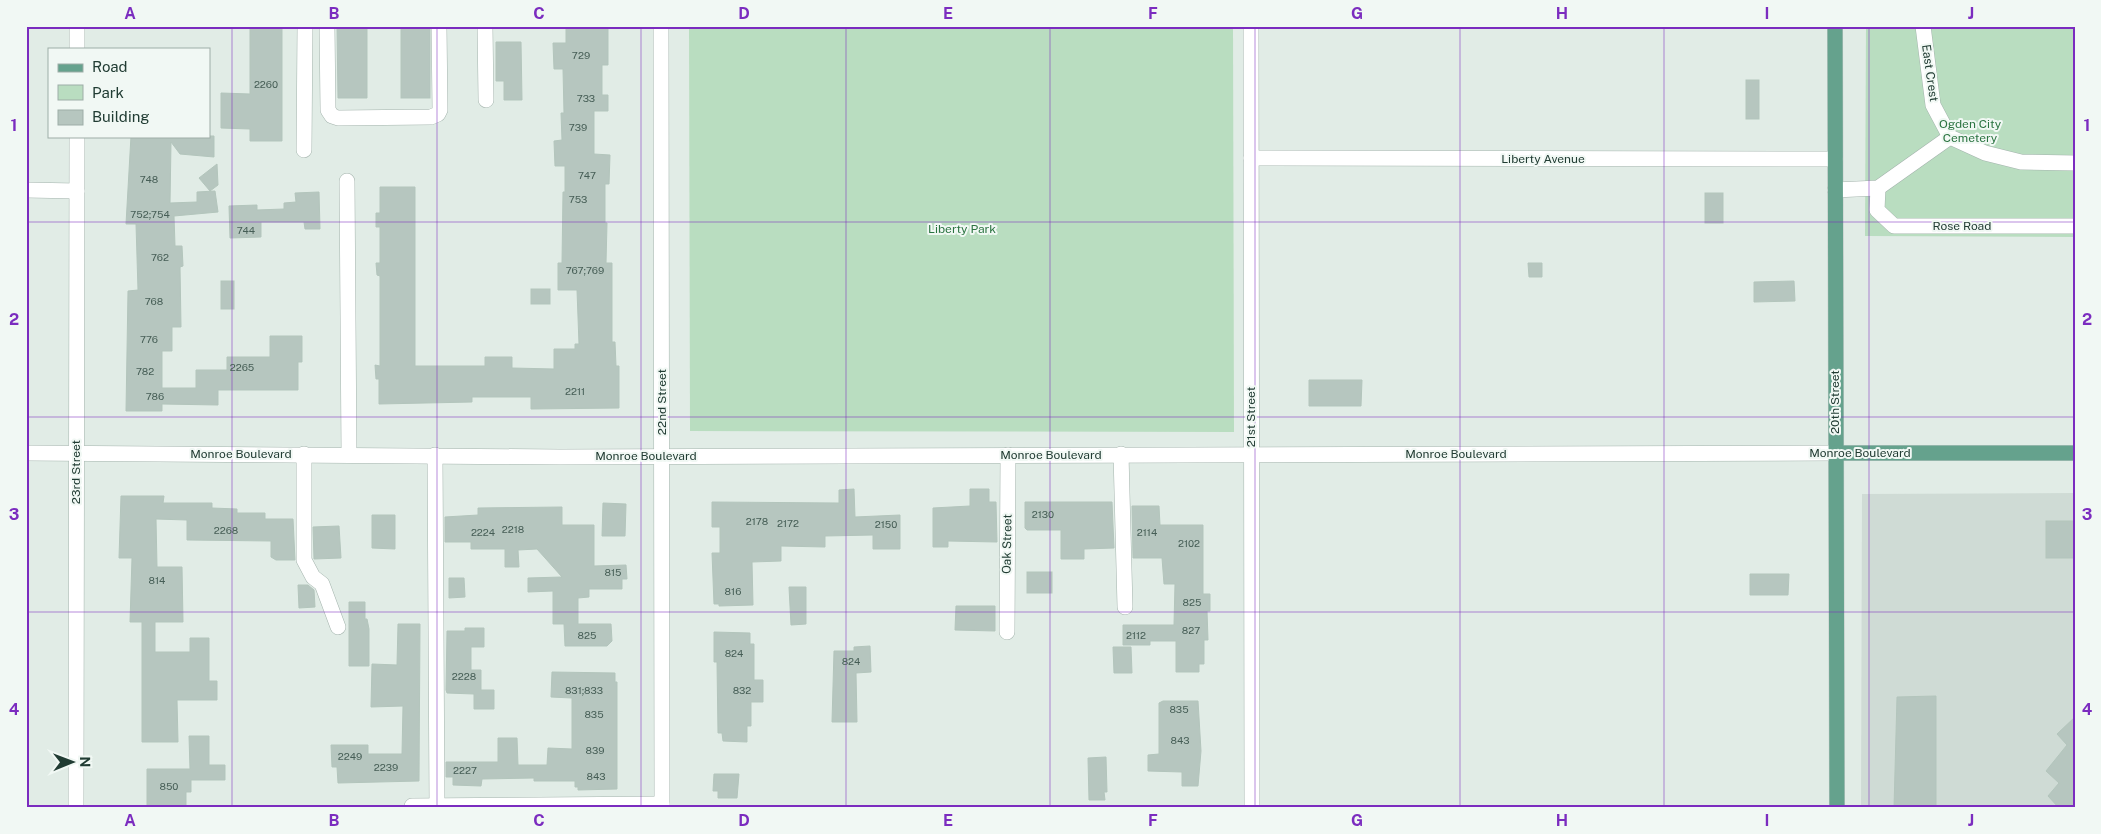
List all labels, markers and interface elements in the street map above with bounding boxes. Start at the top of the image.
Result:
text: A [124,4,136,23]
text: B [329,4,340,23]
text: C [533,4,545,23]
text: D [738,4,750,23]
text: E [943,4,953,23]
text: F [1148,4,1158,23]
text: G [1351,4,1363,23]
text: H [1556,4,1568,23]
text: I [1765,4,1769,23]
text: J [1968,4,1974,23]
street label: East Crest [1919,43,1941,103]
legend [48,48,210,138]
house number: 729 [572,49,590,61]
text: Road [92,58,128,75]
house number: 2260 [254,78,278,90]
text: Park [92,84,124,101]
house number: 733 [577,92,595,104]
text: Building [92,108,150,125]
text: 1 [11,116,17,135]
text: 1 [2084,116,2090,135]
park label: Ogden City Cemetery [1939,117,2002,145]
house number: 739 [569,121,587,133]
street label: Liberty Avenue [1501,152,1585,166]
house number: 747 [578,169,596,181]
house number: 748 [140,173,158,185]
house number: 753 [569,193,587,205]
house number: 752;754 [130,208,170,220]
street label: Rose Road [1933,219,1991,233]
park label: Liberty Park [928,222,996,236]
house number: 744 [237,224,255,236]
house number: 762 [151,251,169,263]
house number: 767;769 [566,264,604,276]
house number: 768 [145,295,163,307]
text: 2 [9,310,19,329]
text: 2 [2082,310,2092,329]
house number: 776 [140,333,158,345]
house number: 2265 [230,361,254,373]
house number: 782 [136,365,154,377]
street label: 22nd Street [655,368,669,435]
street label: 20th Street [1828,370,1842,434]
house number: 2211 [565,385,585,397]
street label: 21st Street [1244,386,1258,447]
house number: 786 [146,390,164,402]
street label: 23rd Street [69,439,83,504]
street label: Monroe Boulevard [1809,446,1911,460]
street label: Monroe Boulevard [190,447,292,461]
street label: Monroe Boulevard [1405,447,1507,461]
street label: Monroe Boulevard [1000,448,1102,462]
street label: Monroe Boulevard [595,449,697,463]
text: 3 [9,505,19,524]
text: 3 [2082,505,2092,524]
house number: 2130 [1032,508,1054,520]
street label: Oak Street [999,514,1015,574]
house number: 2178 [746,515,768,527]
house number: 2172 [777,517,799,529]
house number: 2150 [875,518,897,530]
house number: 2218 [502,523,524,535]
house number: 2268 [214,524,238,536]
house number: 2224 [471,526,495,538]
house number: 2114 [1137,526,1157,538]
house number: 2102 [1178,537,1200,549]
house number: 815 [605,566,621,578]
house number: 814 [149,574,165,586]
house number: 816 [725,585,741,597]
house number: 825 [1183,596,1201,608]
house number: 827 [1182,624,1200,636]
house number: 825 [578,629,596,641]
house number: 2112 [1126,629,1146,641]
house number: 824 [725,647,743,659]
house number: 824 [842,655,860,667]
house number: 2228 [452,670,476,682]
house number: 831;833 [565,684,603,696]
house number: 832 [733,684,751,696]
text: 4 [9,700,20,719]
text: 4 [2082,700,2093,719]
house number: 835 [1169,703,1189,715]
house number: 835 [584,708,604,720]
house number: 843 [1170,734,1190,746]
north arrow [48,736,98,786]
house number: 839 [586,744,604,756]
house number: 2249 [338,750,362,762]
text: N [77,756,93,767]
house number: 2239 [374,761,398,773]
house number: 2227 [453,764,477,776]
house number: 843 [586,770,606,782]
house number: 850 [159,780,179,792]
text: A [124,811,136,830]
text: B [329,811,340,830]
text: C [533,811,545,830]
text: D [738,811,750,830]
text: E [943,811,953,830]
text: F [1148,811,1158,830]
text: G [1351,811,1363,830]
text: H [1556,811,1568,830]
text: I [1765,811,1769,830]
text: J [1968,811,1974,830]

